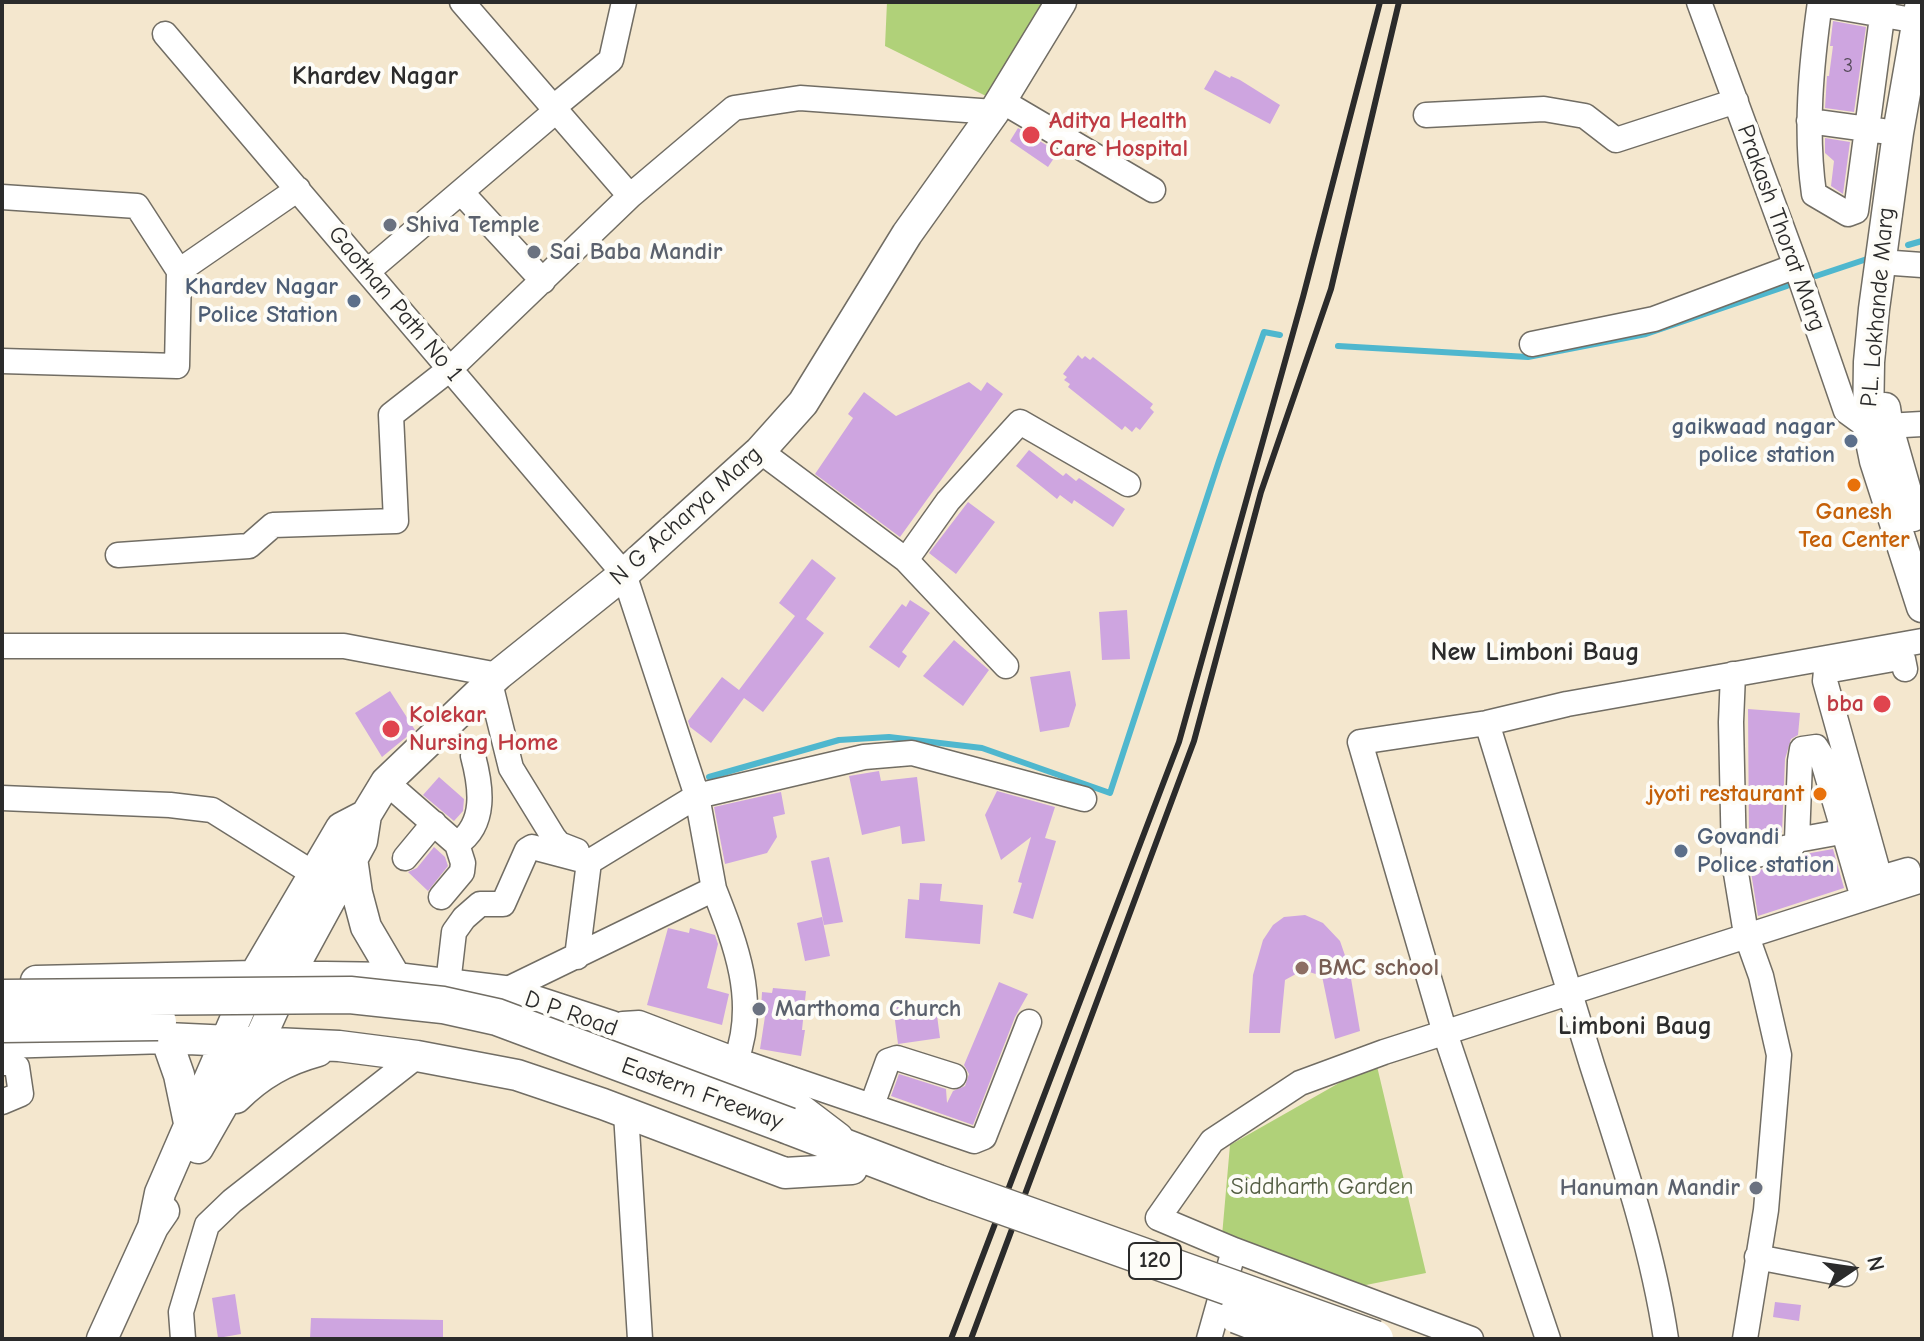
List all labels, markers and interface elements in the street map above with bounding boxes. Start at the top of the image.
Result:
house number: 3 [1843,54,1853,78]
district label: Khardev Nagar [292,61,458,93]
place label: Aditya Health Care Hospital [1049,107,1188,163]
street label: Prakash Thorat Marg [1730,121,1832,335]
marker: Aditya Health Care Hospital [1020,124,1042,146]
street label: P.L. Lokhande Marg [1855,206,1901,408]
place label: Shiva Temple [406,211,540,239]
marker: Shiva Temple [381,216,399,234]
street label: Gaothan Path No 1 [322,220,468,388]
place label: Sai Baba Mandir [550,238,722,266]
marker: Sai Baba Mandir [525,243,543,261]
place label: Khardev Nagar Police Station [185,273,338,329]
marker: Khardev Nagar Police Station [345,292,363,310]
place label: gaikwaad nagar police station [1672,413,1835,469]
marker: gaikwaad nagar police station [1842,432,1860,450]
street label: N G Acharya Marg [604,440,768,592]
marker: Ganesh Tea Center [1845,476,1863,494]
place label: Ganesh Tea Center [1798,498,1910,554]
district label: New Limboni Baug [1430,637,1640,669]
place label: bba [1827,690,1864,718]
marker: bba [1871,693,1893,715]
place label: Kolekar Nursing Home [409,701,558,757]
marker: Kolekar Nursing Home [380,718,402,740]
place label: jyoti restaurant [1648,780,1804,808]
marker: jyoti restaurant [1811,785,1829,803]
place label: Govandi Police station [1697,823,1835,879]
marker: Govandi Police station [1672,842,1690,860]
place label: BMC school [1318,954,1439,982]
marker: BMC school [1293,959,1311,977]
street label: D P Road [521,985,621,1043]
place label: Marthoma Church [775,995,961,1023]
marker: Marthoma Church [750,1000,768,1018]
district label: Limboni Baug [1558,1011,1712,1043]
street label: Eastern Freeway [617,1051,787,1137]
park label: Siddharth Garden [1230,1173,1414,1201]
place label: Hanuman Mandir [1560,1174,1740,1202]
marker: Hanuman Mandir [1747,1179,1765,1197]
north arrow [1812,1229,1892,1309]
road number: 120 [1129,1243,1181,1279]
text: N [1861,1254,1890,1274]

